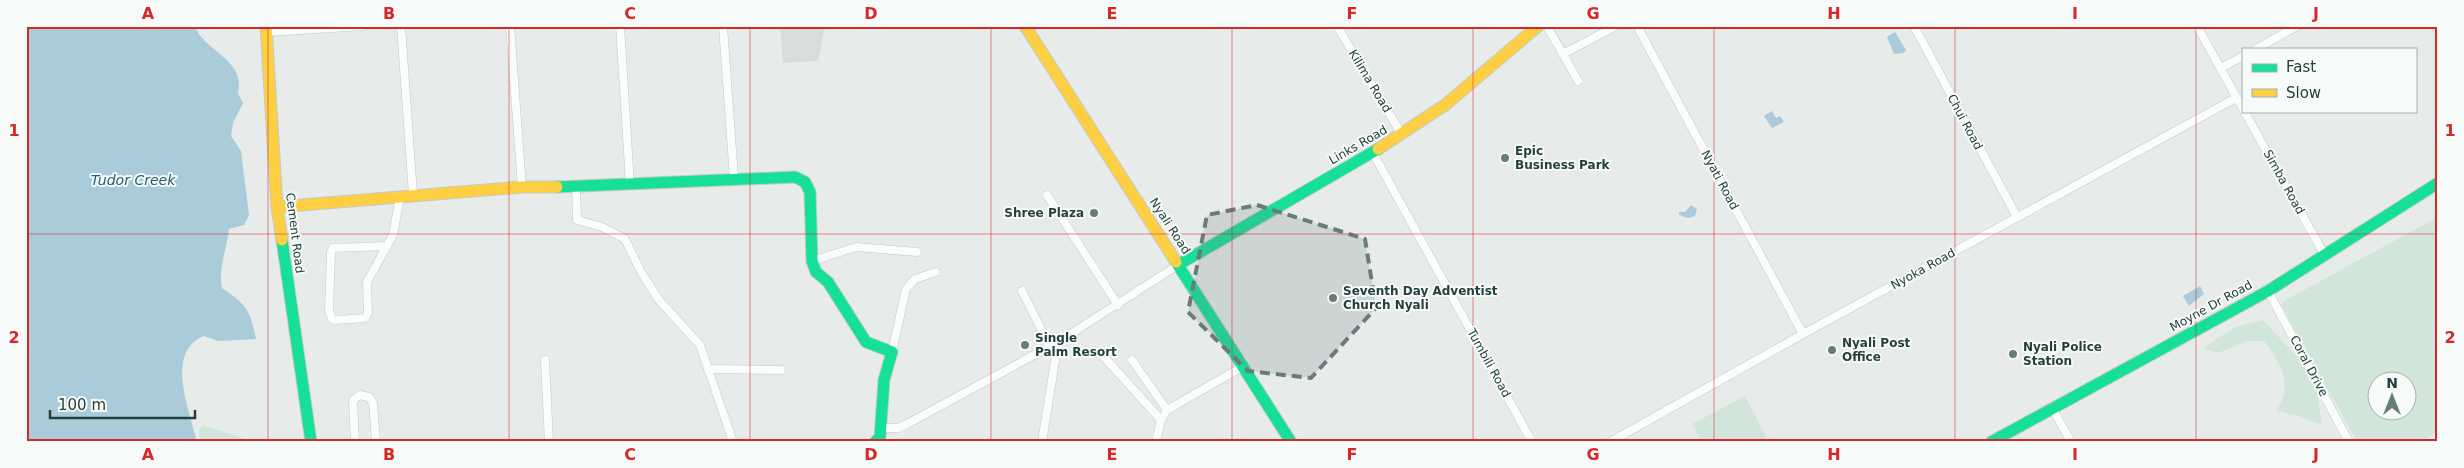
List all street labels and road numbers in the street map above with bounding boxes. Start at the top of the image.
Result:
street label: Kilima Road [1346,47,1394,115]
street label: Chui Road [1945,92,1985,152]
street label: Links Road [1326,123,1390,167]
street label: Simba Road [2261,147,2307,217]
street label: Nyati Road [1698,148,1742,212]
street label: Cement Road [283,192,307,274]
street label: Nyali Road [1147,195,1193,257]
street label: Nyoka Road [1888,246,1958,292]
street label: Moyne Dr Road [2168,278,2254,334]
street label: Tumbili Road [1464,325,1514,400]
street label: Coral Drive [2287,333,2331,399]

